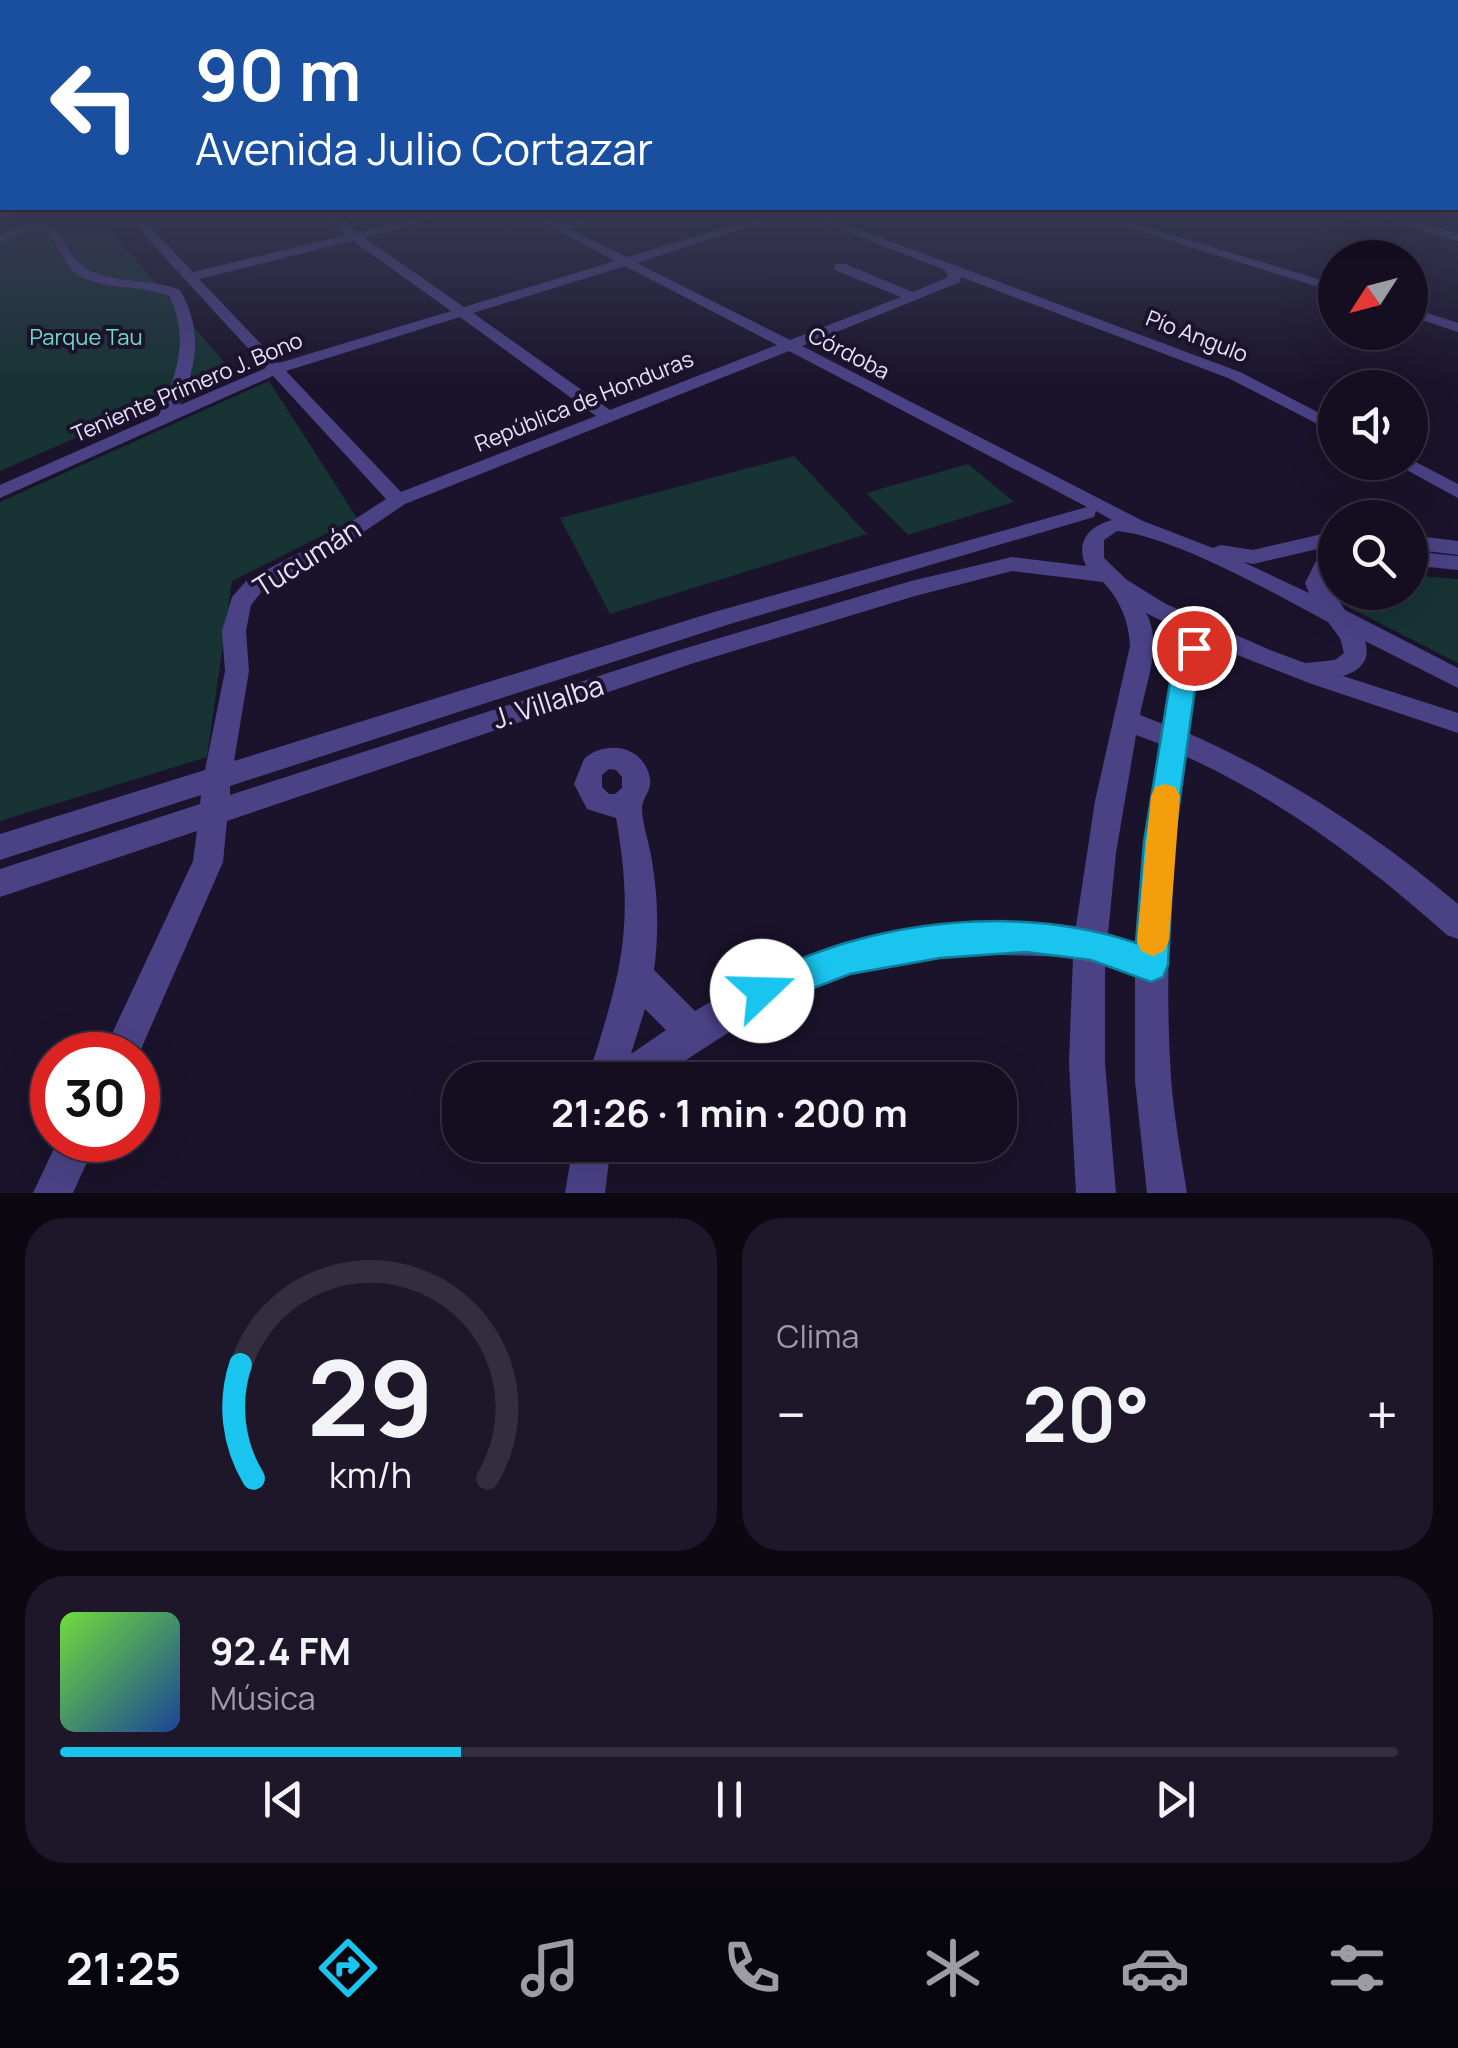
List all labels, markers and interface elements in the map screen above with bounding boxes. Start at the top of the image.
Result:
text: 90 m [195,26,362,122]
icon: left [30,40,160,170]
text: Avenida Julio Cortazar [195,117,653,179]
north arrow [1318,240,1428,350]
map controls [1318,240,1428,610]
street label: Pío Angulo [1142,303,1252,369]
street label: Córdoba [803,320,895,386]
park label: Parque Tau [29,322,143,352]
street label: Teniente Primero J. Bono [67,325,307,449]
street label: República de Honduras [470,343,698,459]
button: sound [1318,370,1428,480]
button: search [1318,500,1428,610]
street label: Tucumán [246,509,367,605]
pin [1152,606,1237,691]
icon: arrive [1167,621,1222,676]
street label: J. Villalba [487,665,608,737]
position arrow [710,939,814,1043]
speed limit sign: 30 [30,1032,160,1162]
text: 21:26 · 1 min · 200 m [551,1086,908,1138]
text: Clima [777,1314,859,1358]
text: 29 [307,1325,434,1467]
text: 20° [1022,1362,1150,1465]
text: − [777,1376,806,1452]
text: + [1366,1376,1398,1452]
text: km/h [329,1450,412,1499]
text: 92.4 FM [210,1624,351,1676]
text: Música [210,1676,316,1720]
icon: previous [256,1772,311,1827]
icon: pause [702,1772,757,1827]
icon: next [1148,1772,1203,1827]
icon: directions [313,1933,383,2003]
icon: music [515,1933,585,2003]
icon: phone [717,1933,787,2003]
icon: climate [918,1933,988,2003]
icon: car [1120,1933,1190,2003]
icon: filters [1322,1933,1392,2003]
text: 21:25 [66,1937,181,1999]

